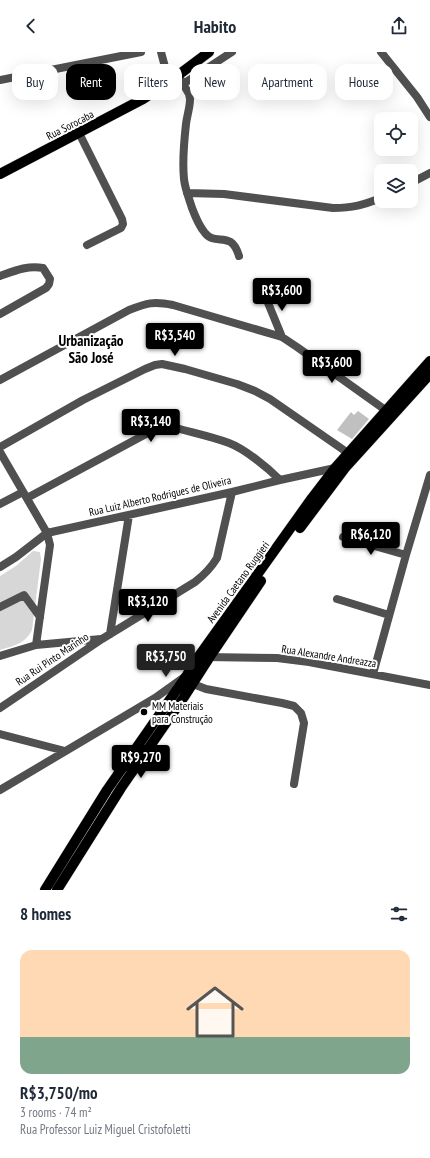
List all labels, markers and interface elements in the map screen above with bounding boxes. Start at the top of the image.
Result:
icon: back [20,15,42,37]
text: Habito [194,15,236,38]
icon: share [388,15,410,37]
chip: Buy [12,64,58,100]
chip: Rent [66,64,116,100]
chip: Filters [124,64,182,100]
chip: New [190,64,240,100]
chip: Apartment [248,64,327,100]
chip: House [335,64,393,100]
street label: Rua Sorocaba [44,107,96,143]
map controls [374,112,418,208]
button: locate [374,112,418,156]
button: layers [374,164,418,208]
pin: R$3,600 [245,278,319,312]
text: R$3,600 [262,282,302,299]
pin: R$3,540 [138,323,212,357]
text: R$3,540 [155,327,195,344]
district label: Urbanização São José [58,331,124,367]
pin: R$3,600 [295,350,369,384]
text: R$3,600 [312,354,352,371]
pin: R$3,140 [114,409,188,443]
text: R$3,140 [131,413,171,430]
street label: Rua Luiz Alberto Rodrigues de Oliveira [87,473,233,519]
pin: R$6,120 [334,522,408,556]
text: R$6,120 [351,526,391,543]
street label: Avenida Caetano Ruggieri [204,538,272,626]
pin: R$3,120 [111,589,185,623]
text: R$3,120 [128,593,168,610]
street label: Rua Rui Pinto Marinho [13,629,91,689]
street label: Rua Alexandre Andreazza [281,642,377,670]
pin: R$3,750 [129,644,203,678]
text: R$3,750 [146,648,186,665]
place label: MM Materiais para Construção [152,699,213,726]
marker: MM Materiais para Construção [139,707,149,717]
pin: R$9,270 [104,745,178,779]
text: R$9,270 [121,749,161,766]
text: 8 homes [20,903,71,925]
icon: filters [388,903,410,925]
icon: home [179,976,251,1048]
text: R$3,750/mo [20,1082,98,1104]
text: 3 rooms · 74 m² [20,1104,92,1121]
text: Rua Professor Luiz Miguel Cristofoletti [20,1121,191,1138]

